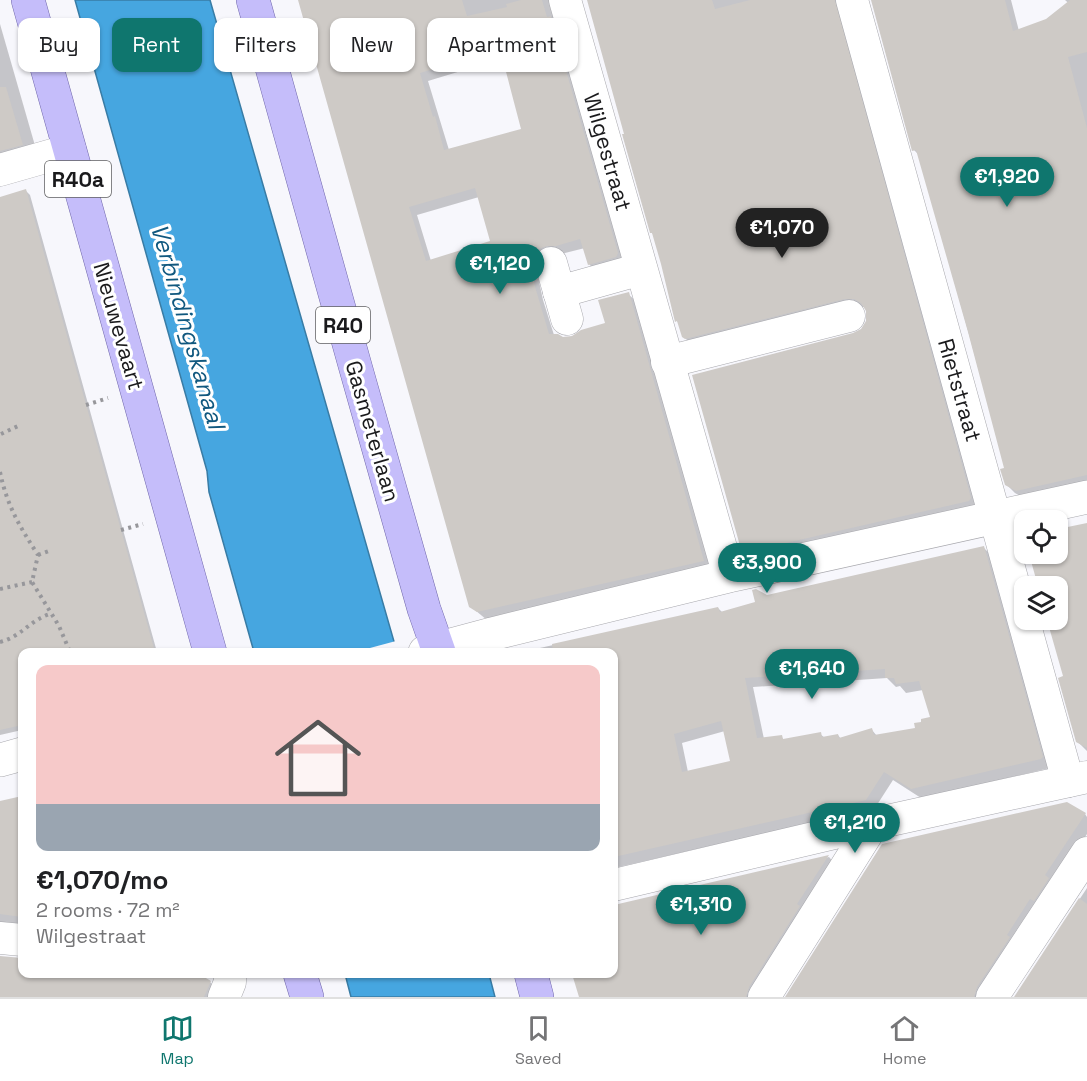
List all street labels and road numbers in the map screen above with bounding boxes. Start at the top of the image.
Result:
street label: Wilgestraat [578,90,638,214]
road number: R40a [45,161,111,197]
street label: Nieuwevaart [87,259,151,393]
road number: R40 [316,307,370,343]
street label: Rietstraat [932,335,988,445]
street label: Gasmeterlaan [340,357,406,505]

